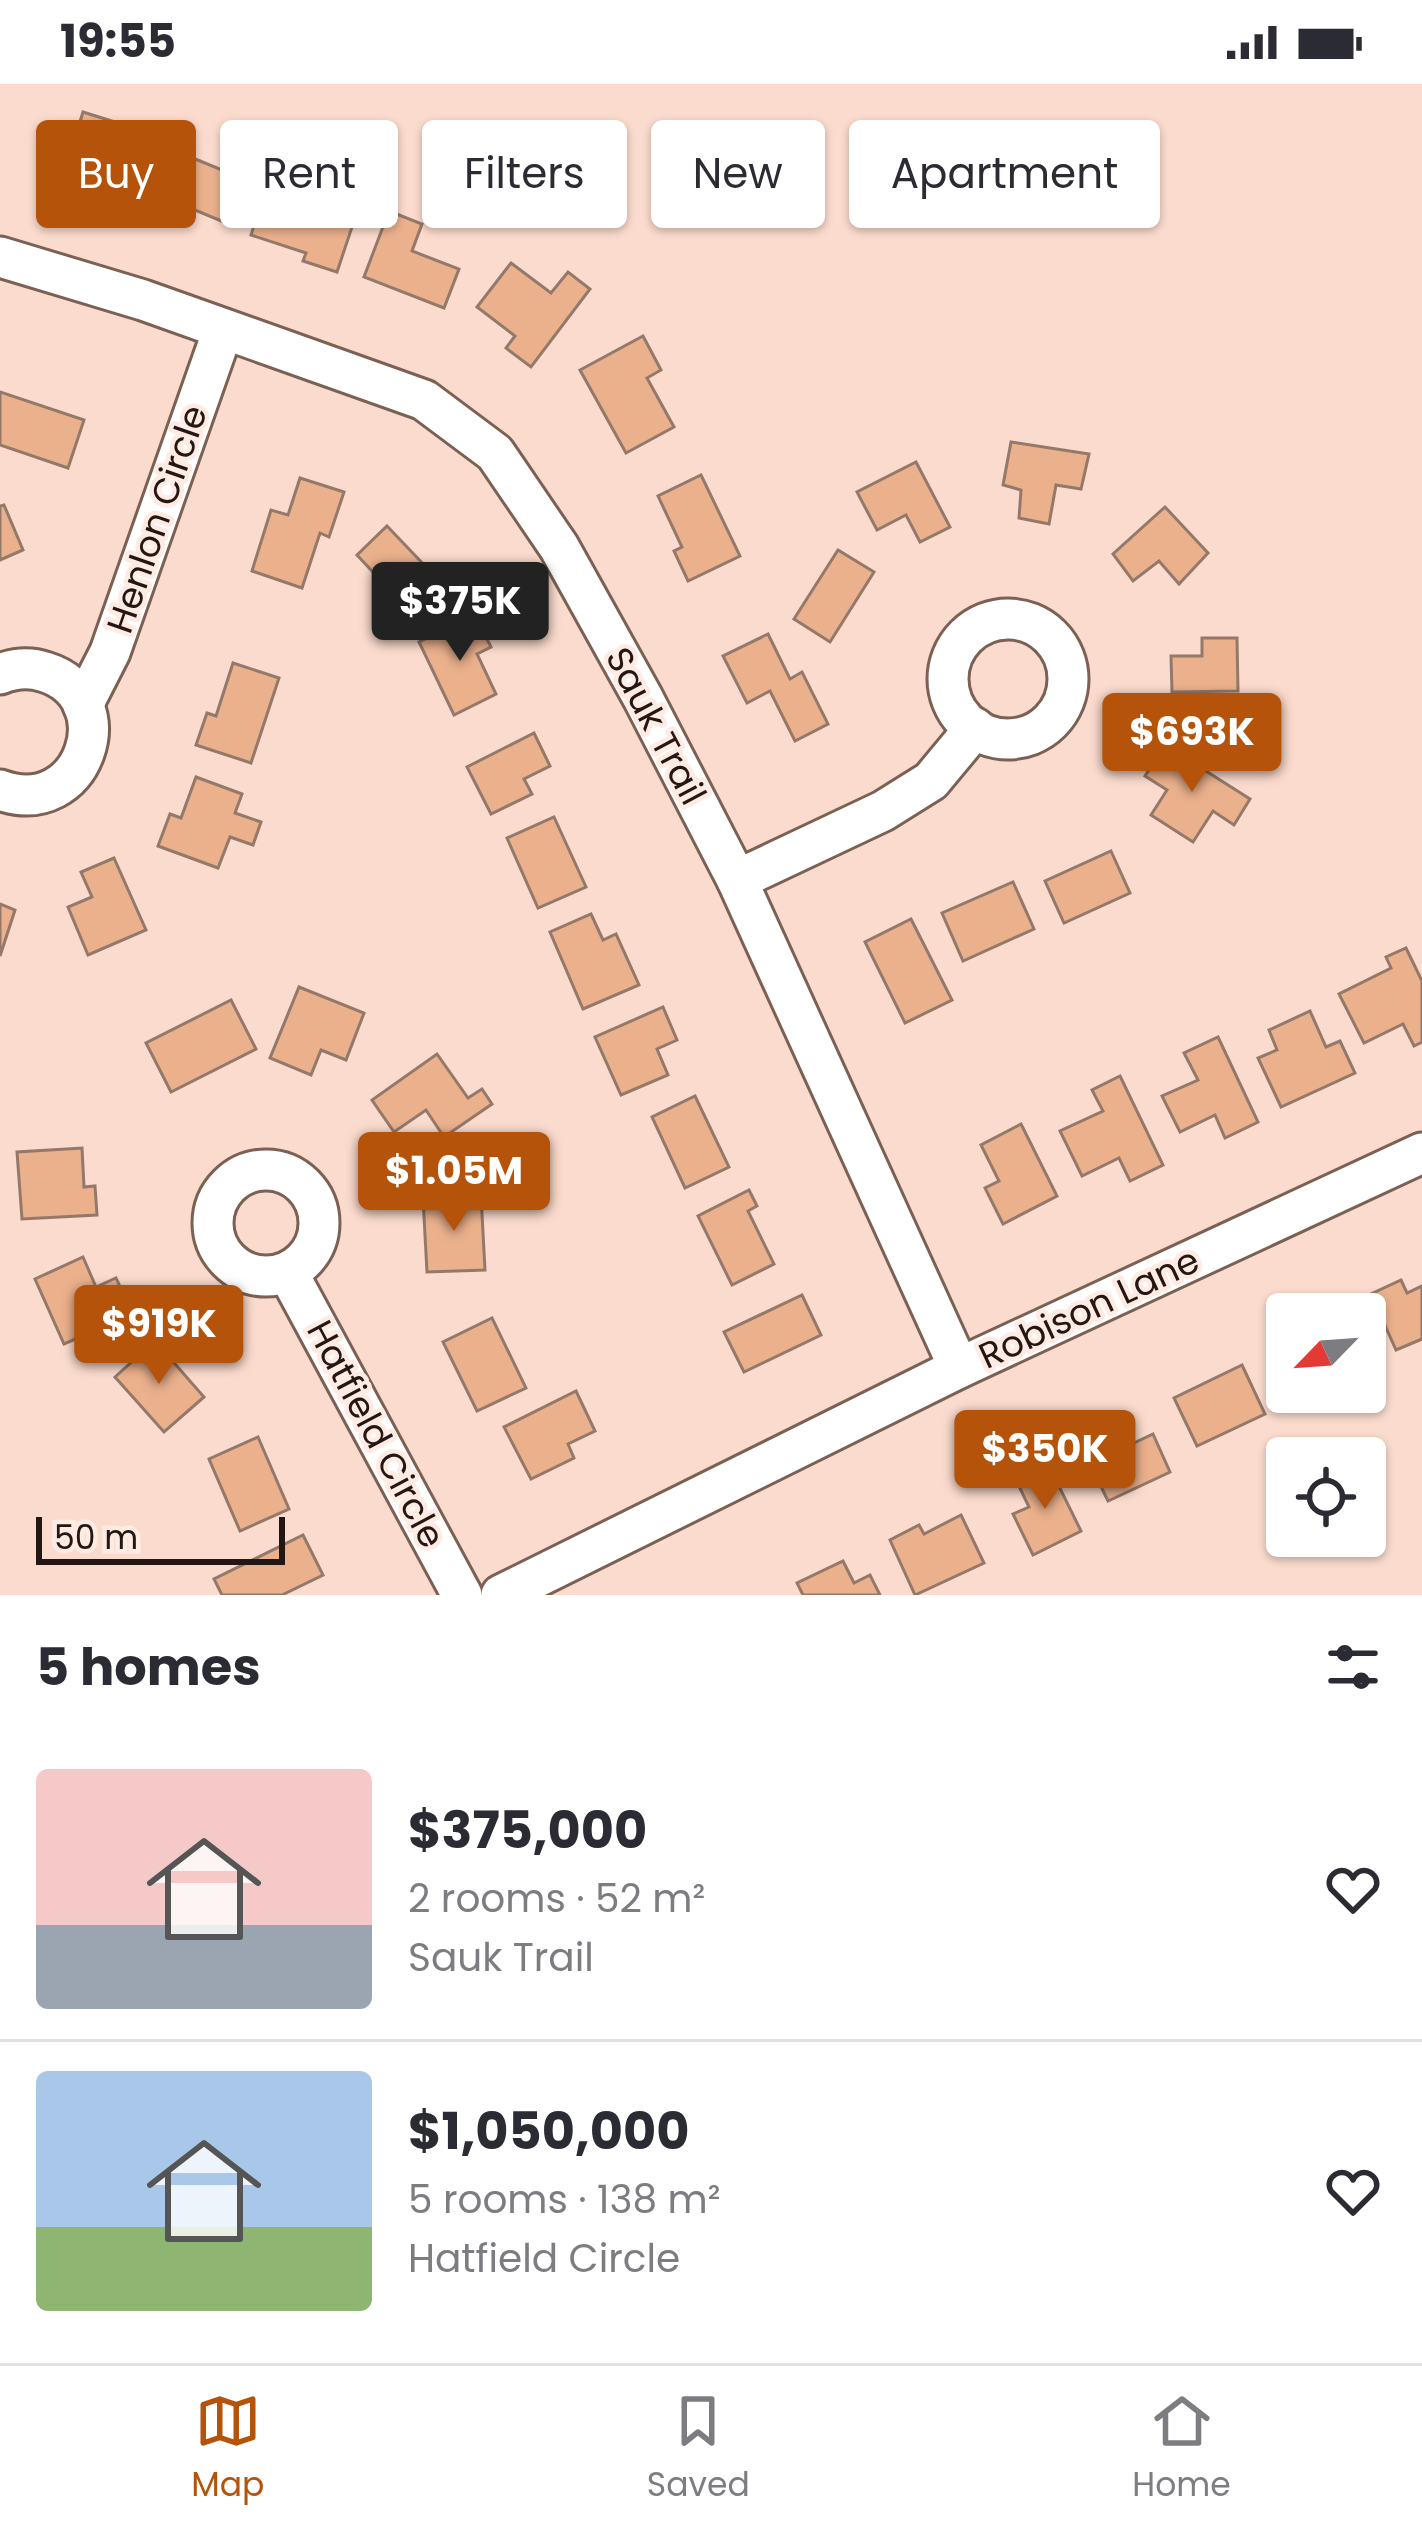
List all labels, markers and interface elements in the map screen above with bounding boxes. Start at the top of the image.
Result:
text: 19:55 [60,10,176,73]
chip: Buy [36,120,196,228]
chip: Rent [220,120,398,228]
chip: Filters [422,120,627,228]
chip: New [651,120,825,228]
chip: Apartment [849,120,1160,228]
street label: Henlon Circle [94,398,220,640]
pin: $375K [376,562,544,664]
text: $375K [399,573,521,628]
street label: Sauk Trail [593,638,719,814]
pin: $693K [1108,693,1276,795]
text: $693K [1129,704,1255,759]
pin: $1.05M [356,1132,552,1234]
text: $1.05M [385,1143,523,1198]
street label: Robison Lane [970,1235,1208,1381]
pin: $919K [75,1285,243,1387]
north arrow [1266,1293,1386,1413]
map controls [1266,1293,1386,1557]
text: $919K [101,1296,217,1351]
street label: Hatfield Circle [295,1311,457,1557]
pin: $350K [961,1410,1129,1512]
text: $350K [981,1421,1109,1476]
button: locate [1266,1437,1386,1557]
scale bar [36,1511,285,1564]
text: 50 m [54,1514,138,1561]
text: 5 homes [36,1631,261,1703]
icon: filters [1320,1634,1386,1700]
text: $375,000 [408,1794,647,1866]
icon: home [132,1817,276,1961]
icon: heart [1320,1856,1386,1922]
text: 2 rooms · 52 m² [408,1871,705,1926]
text: Sauk Trail [408,1930,594,1985]
text: $1,050,000 [408,2095,689,2167]
icon: home [132,2119,276,2263]
icon: heart [1320,2158,1386,2224]
text: 5 rooms · 138 m² [408,2172,721,2227]
text: Hatfield Circle [408,2231,680,2286]
tab: Map [191,2388,264,2510]
tab: Saved [647,2388,750,2510]
tab: Home [1132,2388,1231,2510]

